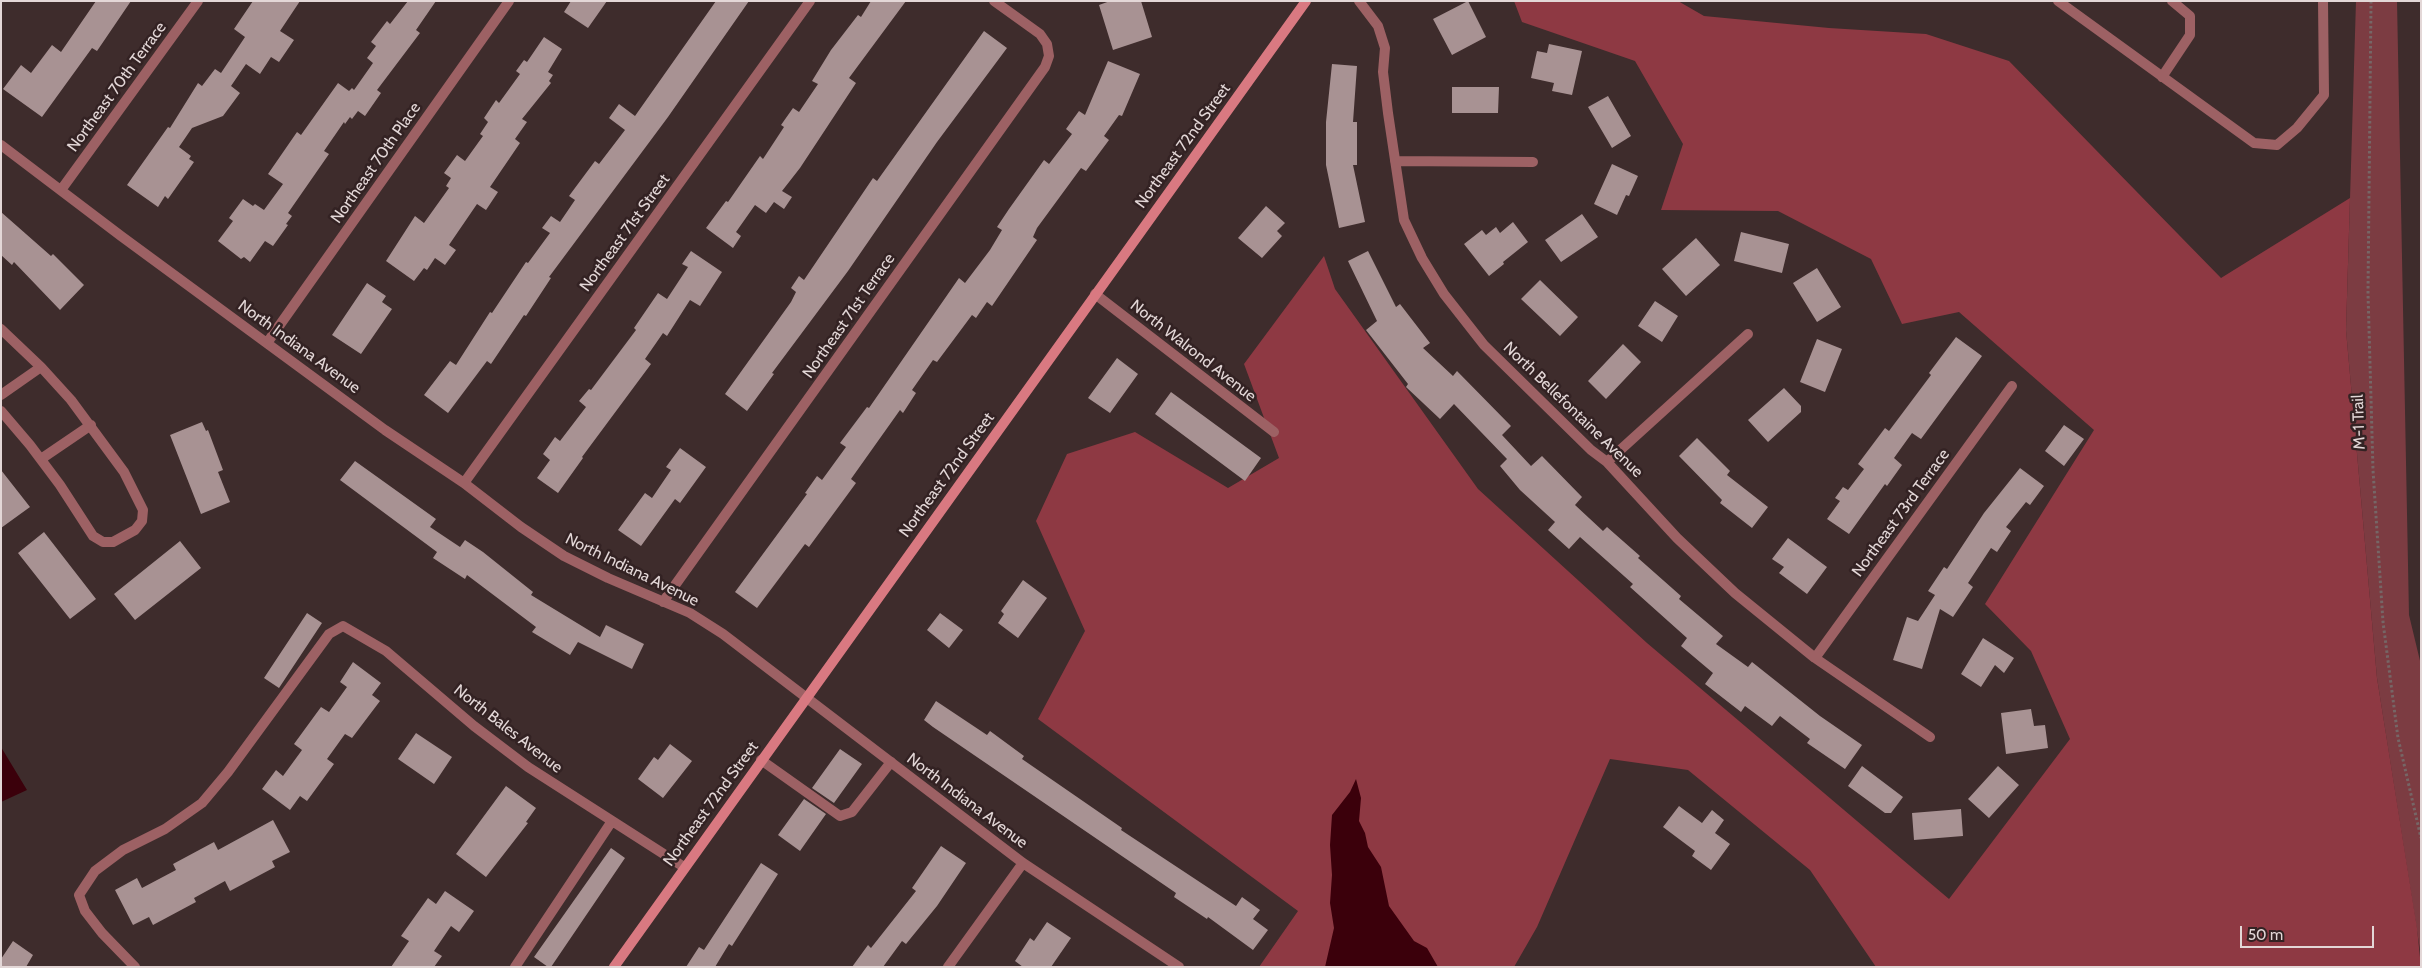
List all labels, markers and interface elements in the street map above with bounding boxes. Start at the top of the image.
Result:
street label: Northeast 70th Terrace [63,18,171,156]
street label: Northeast 72nd Street [1131,80,1235,212]
street label: Northeast 70th Place [327,99,425,227]
street label: Northeast 71st Street [576,171,674,295]
street label: Northeast 71st Terrace [799,250,899,382]
street label: North Indiana Avenue [234,296,364,398]
street label: North Walrond Avenue [1126,296,1260,406]
street label: North Bellefontaine Avenue [1499,338,1647,482]
street label: M-1 Trail [2348,394,2370,450]
street label: Northeast 72nd Street [895,409,999,541]
street label: Northeast 73rd Terrace [1848,445,1954,581]
street label: North Indiana Avenue [562,529,702,611]
street label: North Bales Avenue [450,681,566,777]
street label: Northeast 72nd Street [659,738,763,870]
street label: North Indiana Avenue [903,749,1031,853]
scale bar [2242,916,2376,948]
text: 50 m [2248,926,2283,944]

